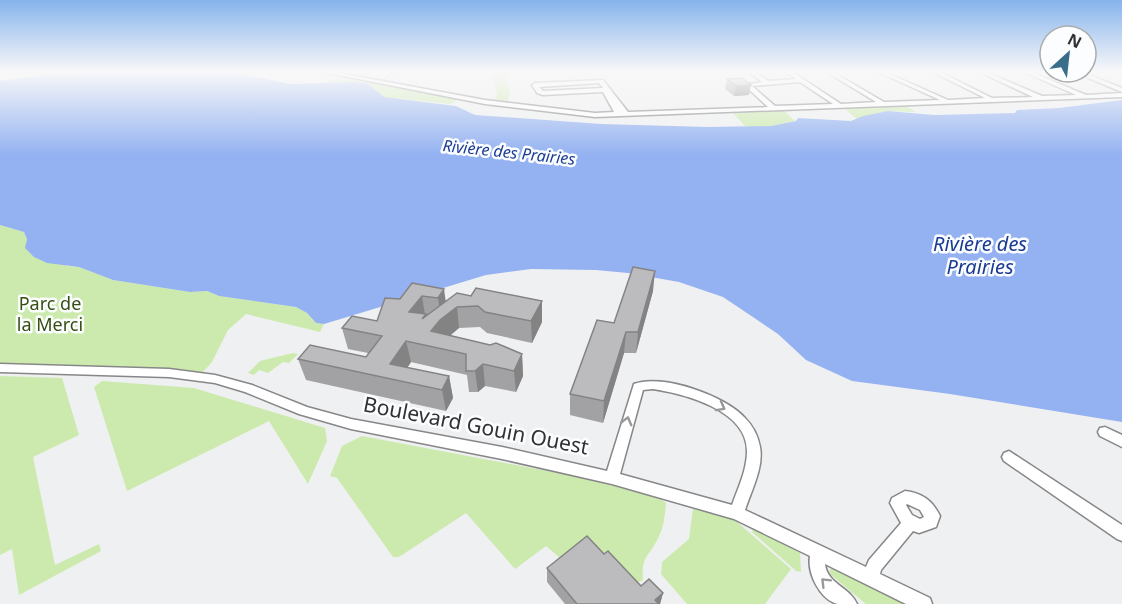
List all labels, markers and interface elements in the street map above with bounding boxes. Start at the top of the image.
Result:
north arrow [1038,24,1098,84]
text: N [1064,28,1086,53]
water label: Rivière des Prairies [442,134,576,170]
water label: Rivière des Prairies [933,230,1027,280]
park label: Parc de la Merci [17,291,83,336]
street label: Boulevard Gouin Ouest [361,389,592,461]
one-way arrow [715,400,725,411]
one-way arrow [620,416,632,427]
one-way arrow [821,579,832,590]

